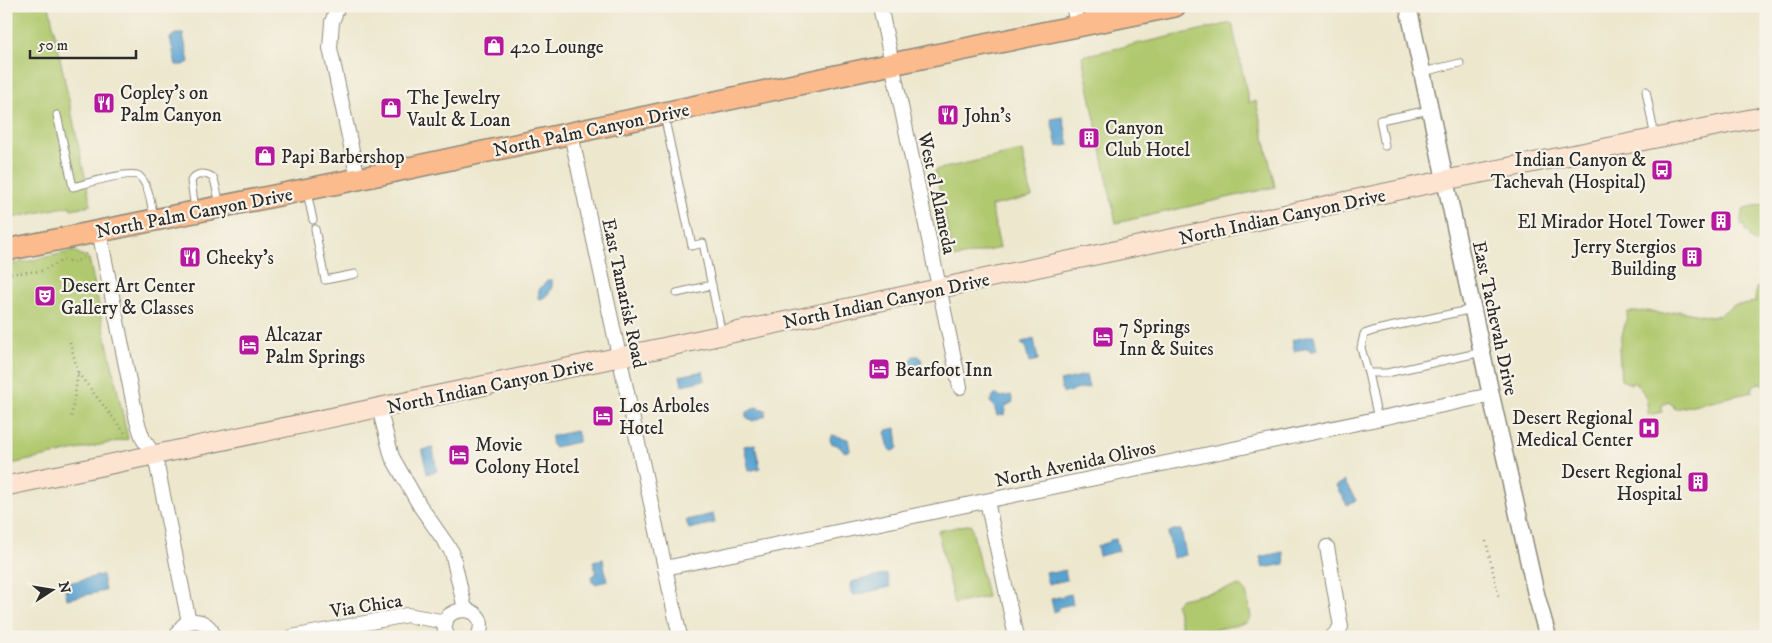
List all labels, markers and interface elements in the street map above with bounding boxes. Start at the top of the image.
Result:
scale bar [30,28,136,60]
shop icon: 420 Lounge [482,34,506,58]
text: 50 m [38,36,68,55]
place label: 420 Lounge [510,36,604,59]
place label: Copley's on Palm Canyon [120,82,222,127]
place label: The Jewelry Vault & Loan [406,87,511,132]
restaurant icon: Copley's on Palm Canyon [92,91,116,115]
shop icon: The Jewelry Vault & Loan [379,96,403,120]
street label: North Palm Canyon Drive [491,98,692,162]
restaurant icon: John's [936,103,960,127]
place label: John's [962,105,1011,128]
place label: Canyon Club Hotel [1105,117,1190,162]
building icon: Canyon Club Hotel [1077,126,1101,150]
street label: West el Alameda [912,129,961,256]
shop icon: Papi Barbershop [253,144,277,168]
place label: Papi Barbershop [281,146,405,169]
place label: Indian Canyon & Tachevah (Hospital) [1491,149,1646,194]
bus stop icon: Indian Canyon & Tachevah (Hospital) [1650,158,1674,182]
street label: North Palm Canyon Drive [94,183,295,244]
street label: North Indian Canyon Drive [1177,184,1388,251]
building icon: El Mirador Hotel Tower [1709,209,1733,233]
place label: El Mirador Hotel Tower [1517,211,1705,234]
street label: East Tamarisk Road [596,216,651,371]
place label: Jerry Stergios Building [1571,236,1677,281]
street label: East Tachevah Drive [1467,239,1522,398]
restaurant icon: Cheeky's [178,245,202,269]
building icon: Jerry Stergios Building [1680,245,1704,269]
place label: Cheeky's [206,247,274,270]
street label: North Indian Canyon Drive [781,268,992,335]
place label: Desert Art Center Gallery & Classes [61,275,195,320]
theatre icon: Desert Art Center Gallery & Classes [33,284,57,308]
place label: 7 Springs Inn & Suites [1119,316,1214,361]
place label: Alcazar Palm Springs [265,324,365,369]
hotel icon: 7 Springs Inn & Suites [1091,325,1115,349]
hotel icon: Alcazar Palm Springs [237,333,261,357]
street label: North Indian Canyon Drive [385,353,596,420]
hotel icon: Bearfoot Inn [867,357,891,381]
place label: Bearfoot Inn [895,359,992,382]
place label: Los Arboles Hotel [619,395,709,440]
hotel icon: Los Arboles Hotel [591,404,615,428]
place label: Desert Regional Medical Center [1512,407,1633,452]
hospital icon: Desert Regional Medical Center [1637,416,1661,440]
place label: Movie Colony Hotel [475,434,579,479]
street label: North Avenida Olivos [993,436,1158,493]
hotel icon: Movie Colony Hotel [447,443,471,467]
place label: Desert Regional Hospital [1561,461,1682,506]
building icon: Desert Regional Hospital [1686,470,1710,494]
north arrow [28,566,78,616]
text: N [54,580,74,595]
street label: Via Chica [328,589,404,624]

